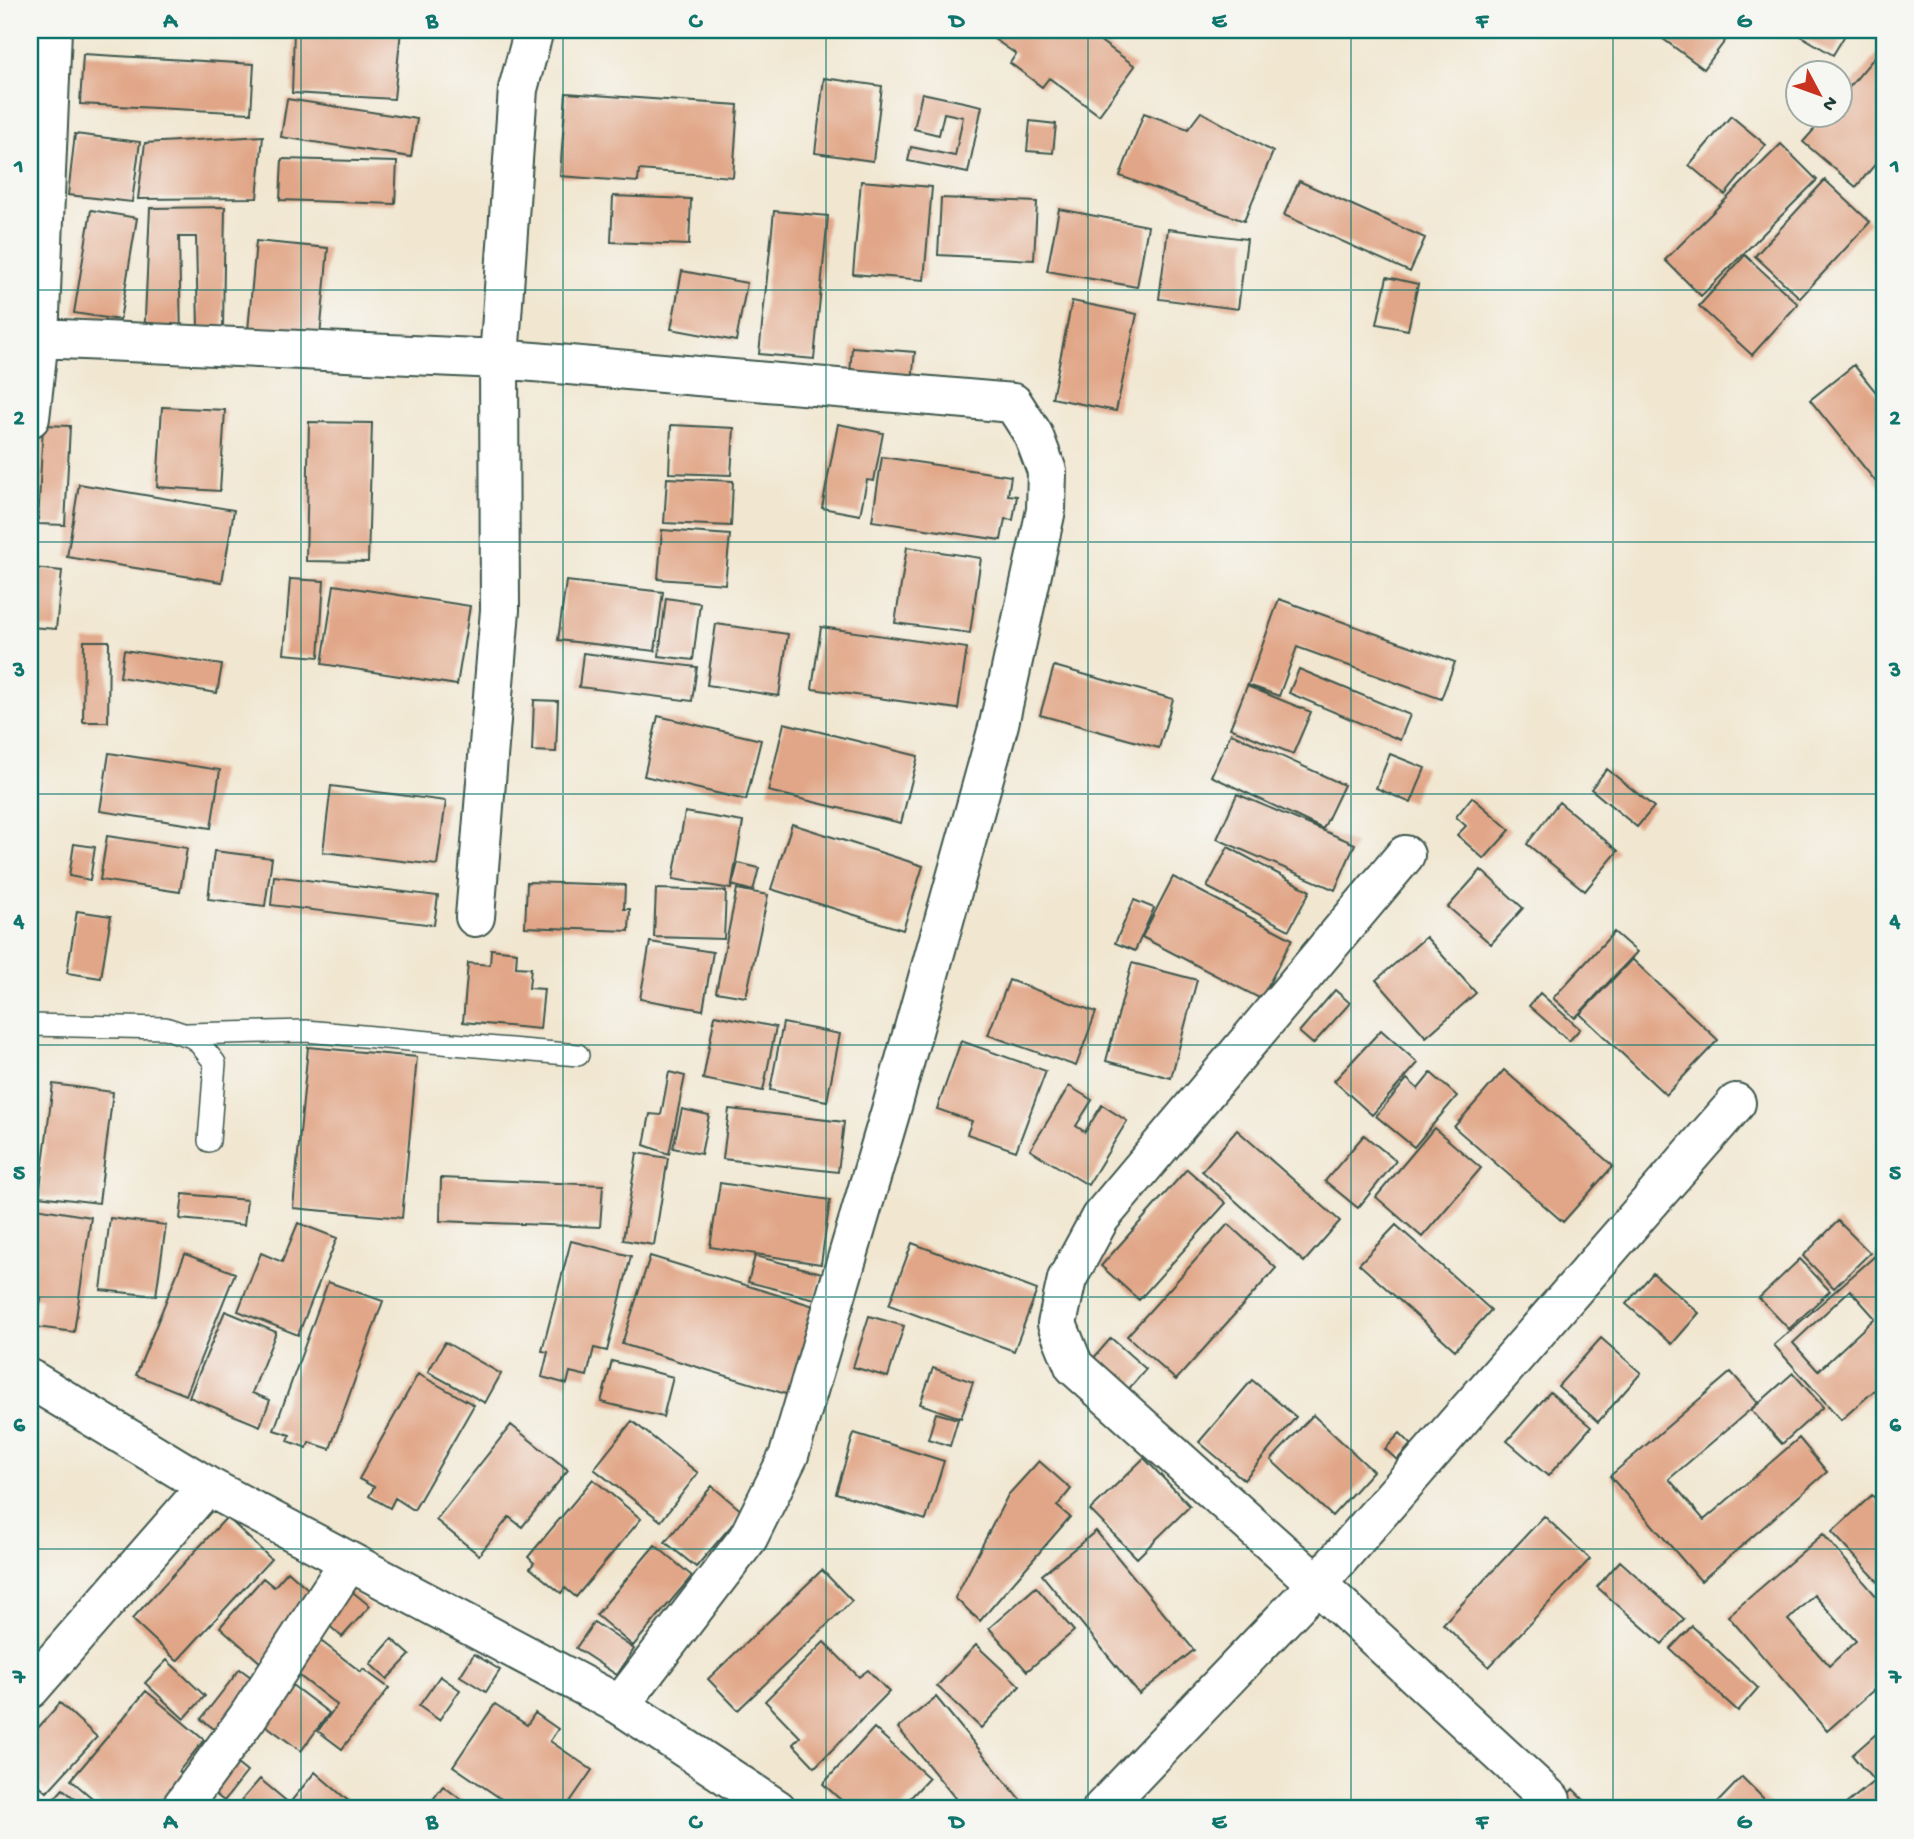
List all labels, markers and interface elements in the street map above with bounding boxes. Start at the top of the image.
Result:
text: A [162,9,178,36]
text: B [425,9,439,36]
text: C [689,9,704,36]
text: D [948,9,966,36]
text: E [1212,9,1228,36]
text: F [1475,9,1490,36]
text: G [1737,9,1753,36]
north arrow [1784,60,1854,130]
text: N [1816,91,1842,115]
text: 1 [13,154,24,181]
text: 1 [1889,154,1900,181]
text: 2 [13,406,25,433]
text: 2 [1889,406,1901,433]
text: 3 [12,658,25,685]
text: 3 [1888,658,1901,685]
text: 4 [13,909,25,936]
text: 4 [1889,909,1901,936]
text: 5 [13,1161,25,1188]
text: 5 [1889,1161,1901,1188]
text: 6 [13,1413,26,1440]
text: 6 [1889,1413,1902,1440]
text: 7 [12,1665,26,1692]
text: 7 [1888,1665,1902,1692]
text: A [162,1810,178,1837]
text: B [425,1810,439,1837]
text: C [689,1810,704,1837]
text: D [948,1810,966,1837]
text: E [1212,1810,1228,1837]
text: F [1475,1810,1490,1837]
text: G [1737,1810,1753,1837]

